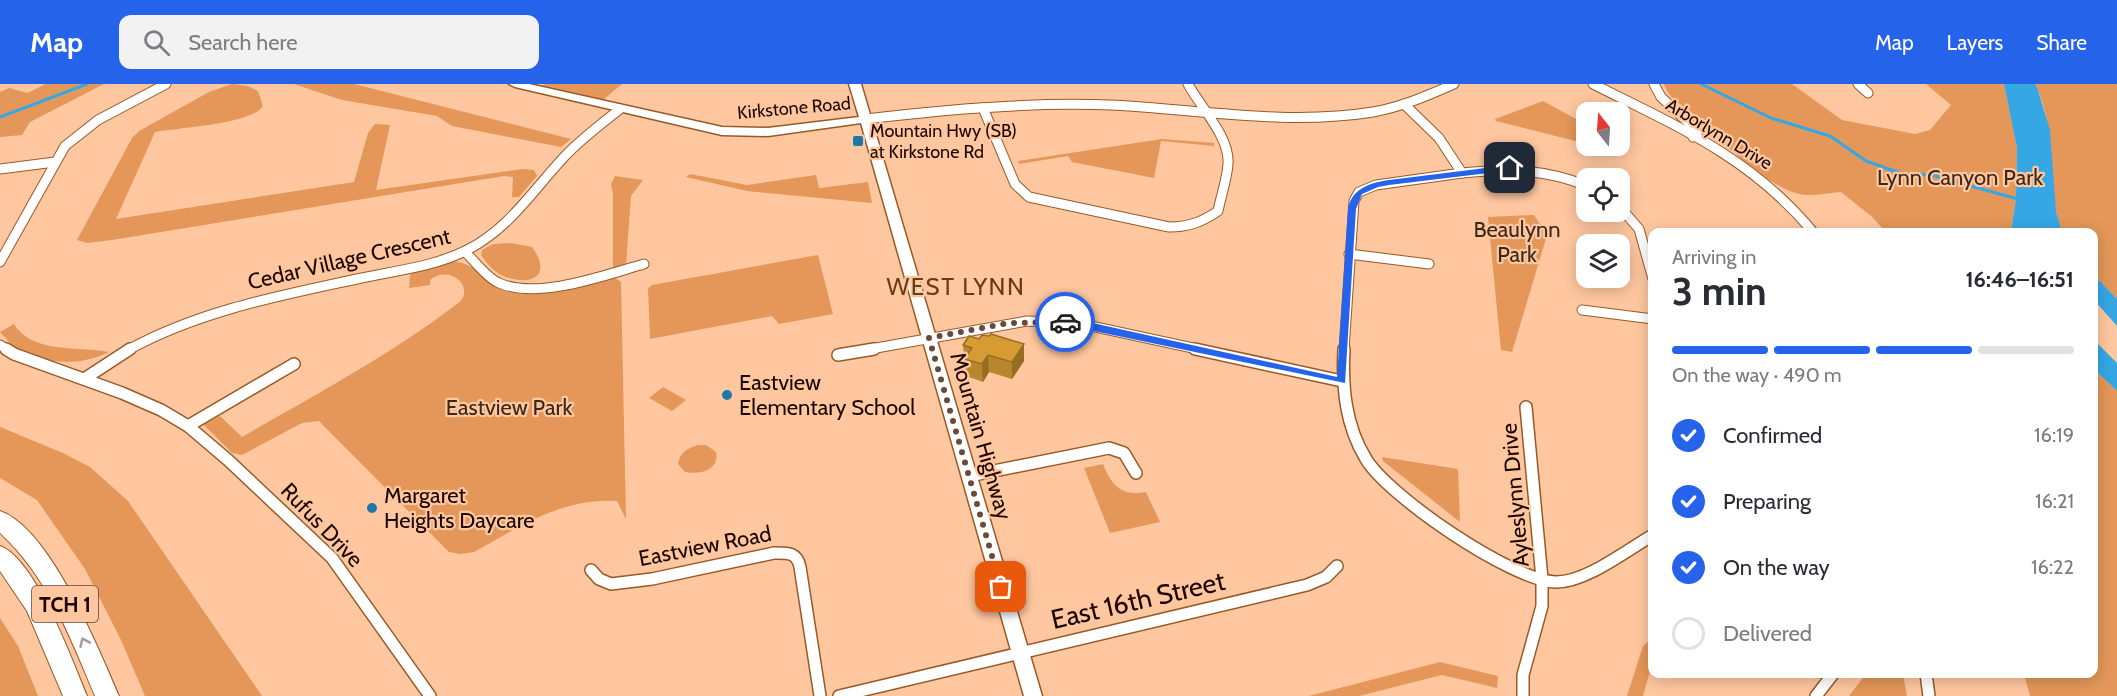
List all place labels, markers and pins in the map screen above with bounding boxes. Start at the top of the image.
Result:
place label: Mountain Hwy (SB) at Kirkstone Rd [870,120,1017,163]
marker: Mountain Hwy (SB) at Kirkstone Rd [851,134,865,148]
pin [1484,142,1535,193]
place label: Eastview Elementary School [739,369,916,421]
marker: Eastview Elementary School [720,388,734,402]
place label: Margaret Heights Daycare [384,482,535,534]
marker: Margaret Heights Daycare [365,501,379,515]
pin [975,561,1026,612]

